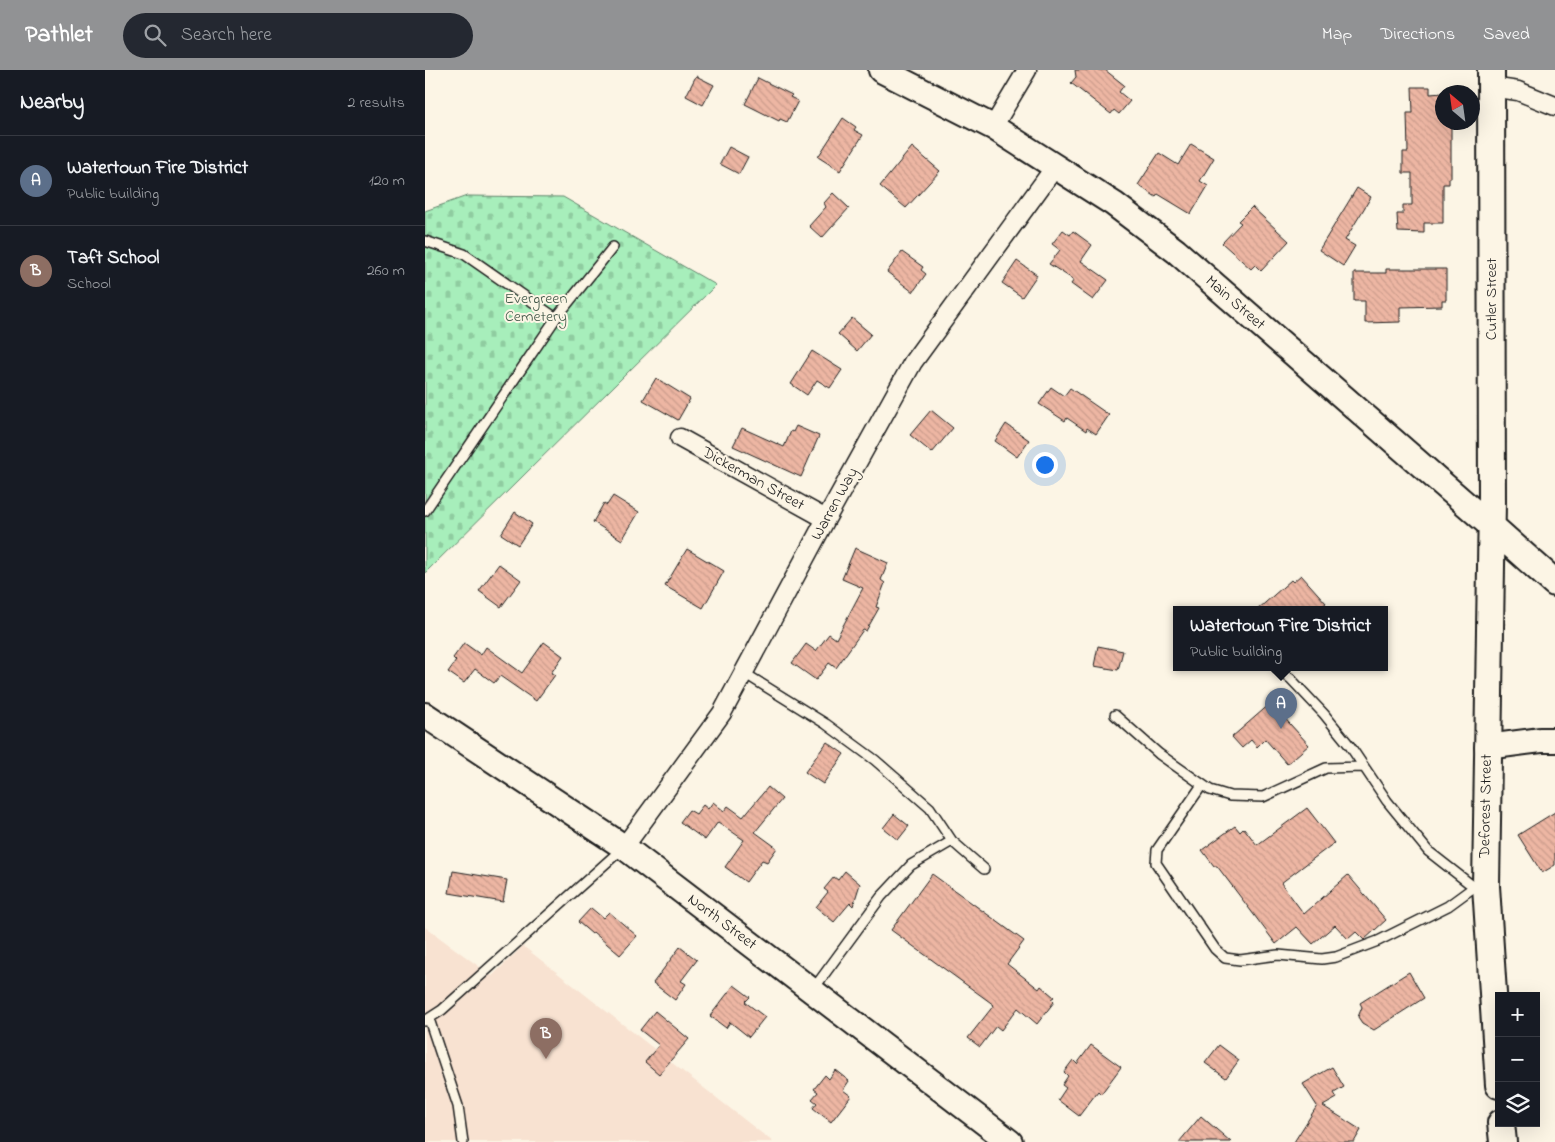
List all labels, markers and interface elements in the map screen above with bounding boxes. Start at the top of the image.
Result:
search box [123,13,473,58]
text: Pathlet [25,18,93,53]
icon: search [141,21,169,49]
text: Search here [181,22,272,49]
text: Map [1322,22,1352,48]
text: Directions [1380,22,1455,48]
text: Saved [1483,22,1530,48]
north arrow [1435,85,1480,130]
text: Nearby [20,88,84,118]
text: 2 results [347,91,405,115]
text: Watertown Fire District [67,155,248,182]
text: A [31,169,41,193]
text: 120 m [369,169,405,193]
text: Public building [67,182,159,206]
text: Taft School [67,245,159,272]
street label: Cutler Street [1480,257,1504,340]
text: B [31,259,41,283]
text: 260 m [367,259,405,283]
street label: Main Street [1199,270,1271,337]
text: School [67,272,111,296]
park label: Evergreen Cemetery [505,287,568,329]
street label: Dickerman Street [696,440,809,517]
your location [1032,452,1058,478]
street label: Warren Way [805,463,865,545]
popup [1173,606,1388,671]
text: Watertown Fire District [1190,613,1371,640]
text: Public building [1190,640,1282,664]
pin: A [1265,688,1297,729]
street label: Deforest Street [1473,753,1499,859]
street label: North Street [682,888,762,956]
map controls [1495,992,1540,1127]
button: + [1495,992,1540,1037]
pin: B [530,1018,562,1059]
button: − [1495,1037,1540,1082]
button: layers [1495,1082,1540,1127]

